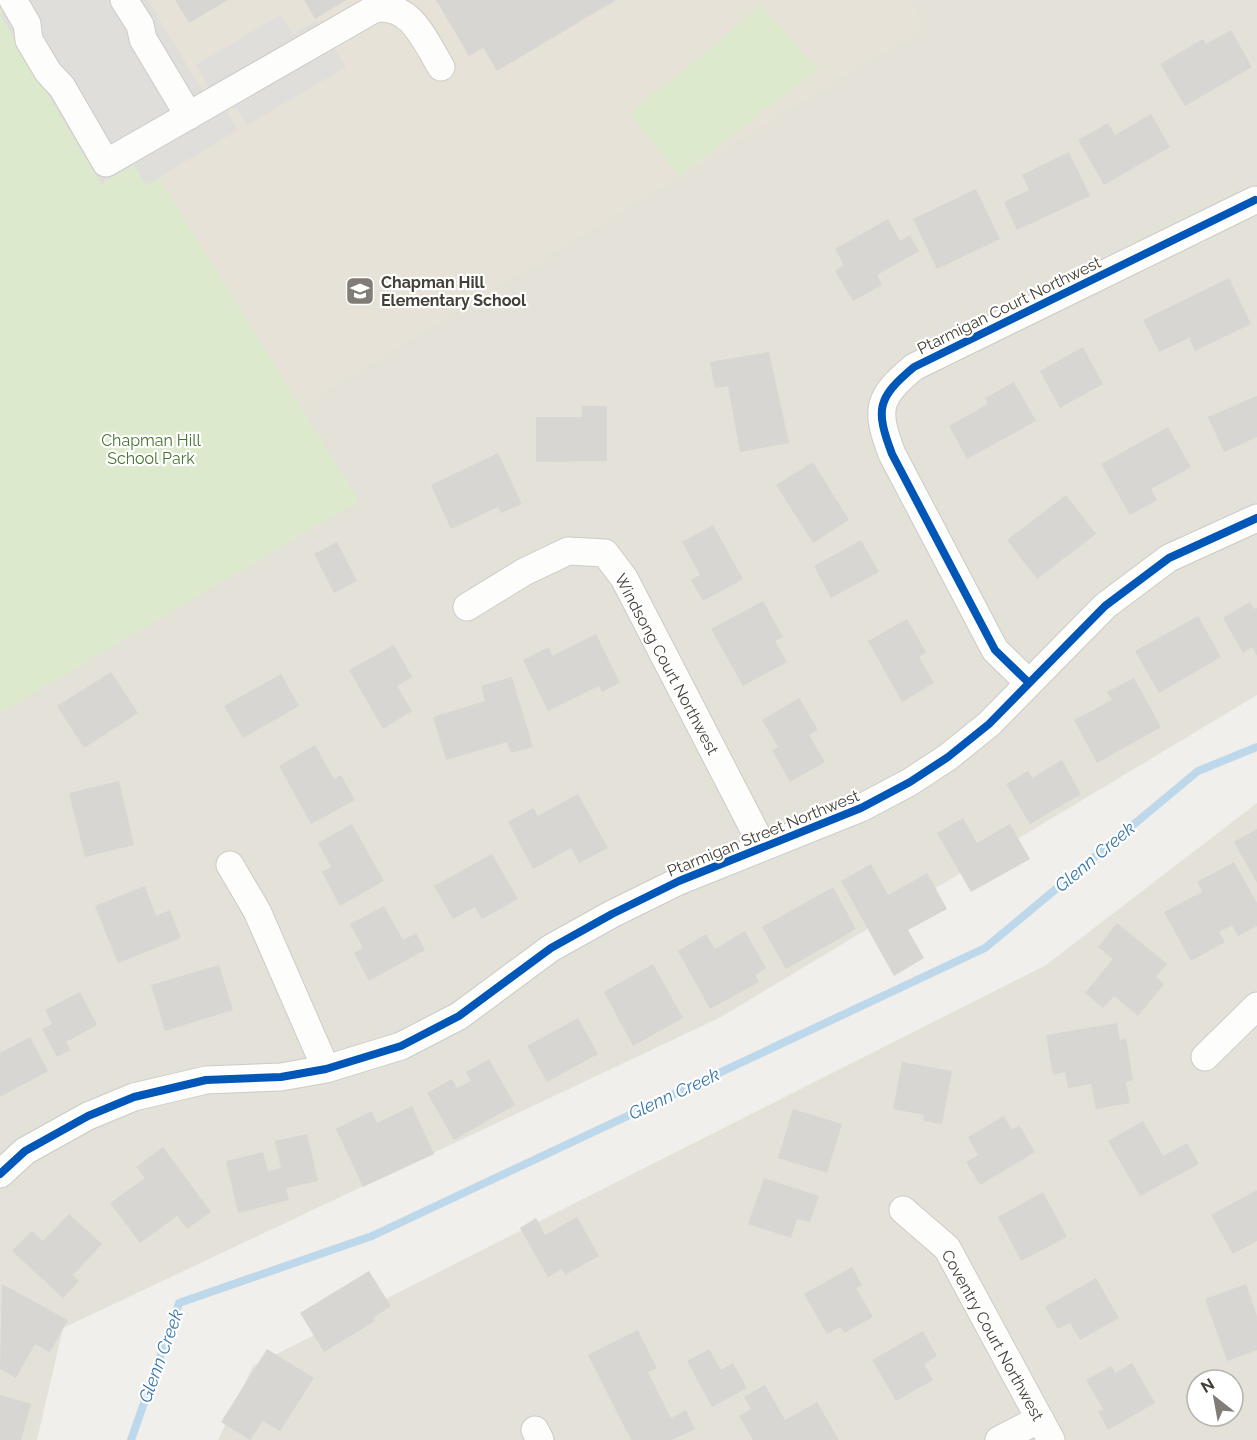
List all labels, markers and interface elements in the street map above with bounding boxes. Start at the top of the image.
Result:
street label: Ptarmigan Court Northwest [914,252,1105,358]
place label: Chapman Hill Elementary School [381,273,527,310]
school or university icon: Chapman Hill Elementary School [344,275,376,307]
park label: Chapman Hill School Park [101,431,202,468]
street label: Windsong Court Northwest [611,571,723,759]
street label: Ptarmigan Street Northwest [664,786,863,881]
water label: Glenn Creek [1050,817,1139,896]
water label: Glenn Creek [625,1063,723,1124]
street label: Coventry Court Northwest [938,1246,1048,1425]
water label: Glenn Creek [134,1306,187,1405]
north arrow [1185,1368,1245,1428]
text: N [1197,1374,1218,1397]

